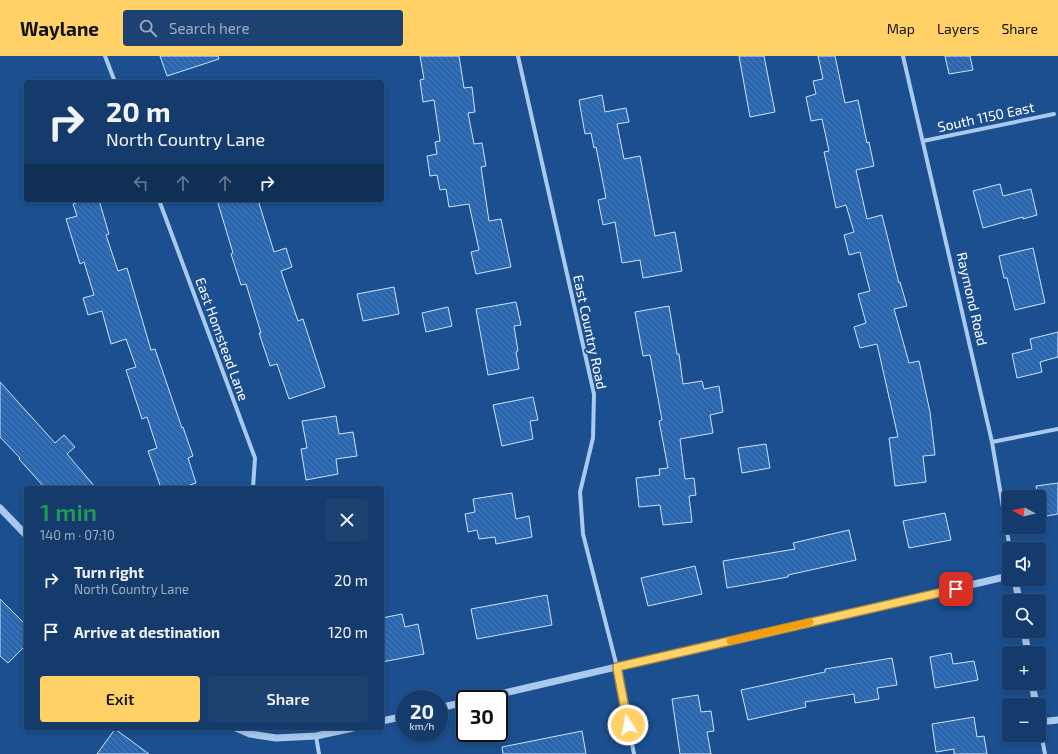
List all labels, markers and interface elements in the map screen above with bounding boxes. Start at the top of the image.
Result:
search box [123,10,403,46]
text: Waylane [20,17,99,40]
icon: search [137,17,159,39]
text: Search here [169,19,250,37]
text: Map [887,20,915,37]
text: Layers [937,20,979,37]
text: Share [1001,20,1038,37]
text: 20 m [106,94,171,128]
icon: right [40,96,92,148]
street label: South 1150 East [936,98,1036,135]
text: North Country Lane [106,128,265,150]
icon: left [130,172,152,194]
icon: ahead [172,172,194,194]
icon: ahead [214,172,236,194]
icon: right [256,172,278,194]
street label: Raymond Road [953,250,992,347]
street label: East Country Road [570,273,611,391]
street label: East Homstead Lane [192,275,253,403]
north arrow [1002,490,1046,534]
map controls [1002,490,1046,742]
text: 1 min [40,497,97,526]
button: close [326,499,368,541]
text: 140 m · 07:10 [40,527,115,543]
button: sound [1002,542,1046,586]
text: Turn right [74,563,144,581]
icon: right [40,569,62,591]
text: 20 m [334,571,368,589]
pin [939,572,973,606]
icon: arrive [945,578,967,600]
text: North Country Lane [74,581,189,597]
button: search [1002,594,1046,638]
icon: arrive [40,621,62,643]
text: Arrive at destination [74,623,220,641]
text: 120 m [328,623,368,641]
button: + [1002,646,1046,690]
button: Exit [40,676,200,722]
button: Share [208,676,368,722]
speed limit sign: 30 [456,690,508,742]
button: − [1002,698,1046,742]
text: 20 [410,699,434,723]
position arrow [607,704,649,746]
text: km/h [410,720,434,732]

